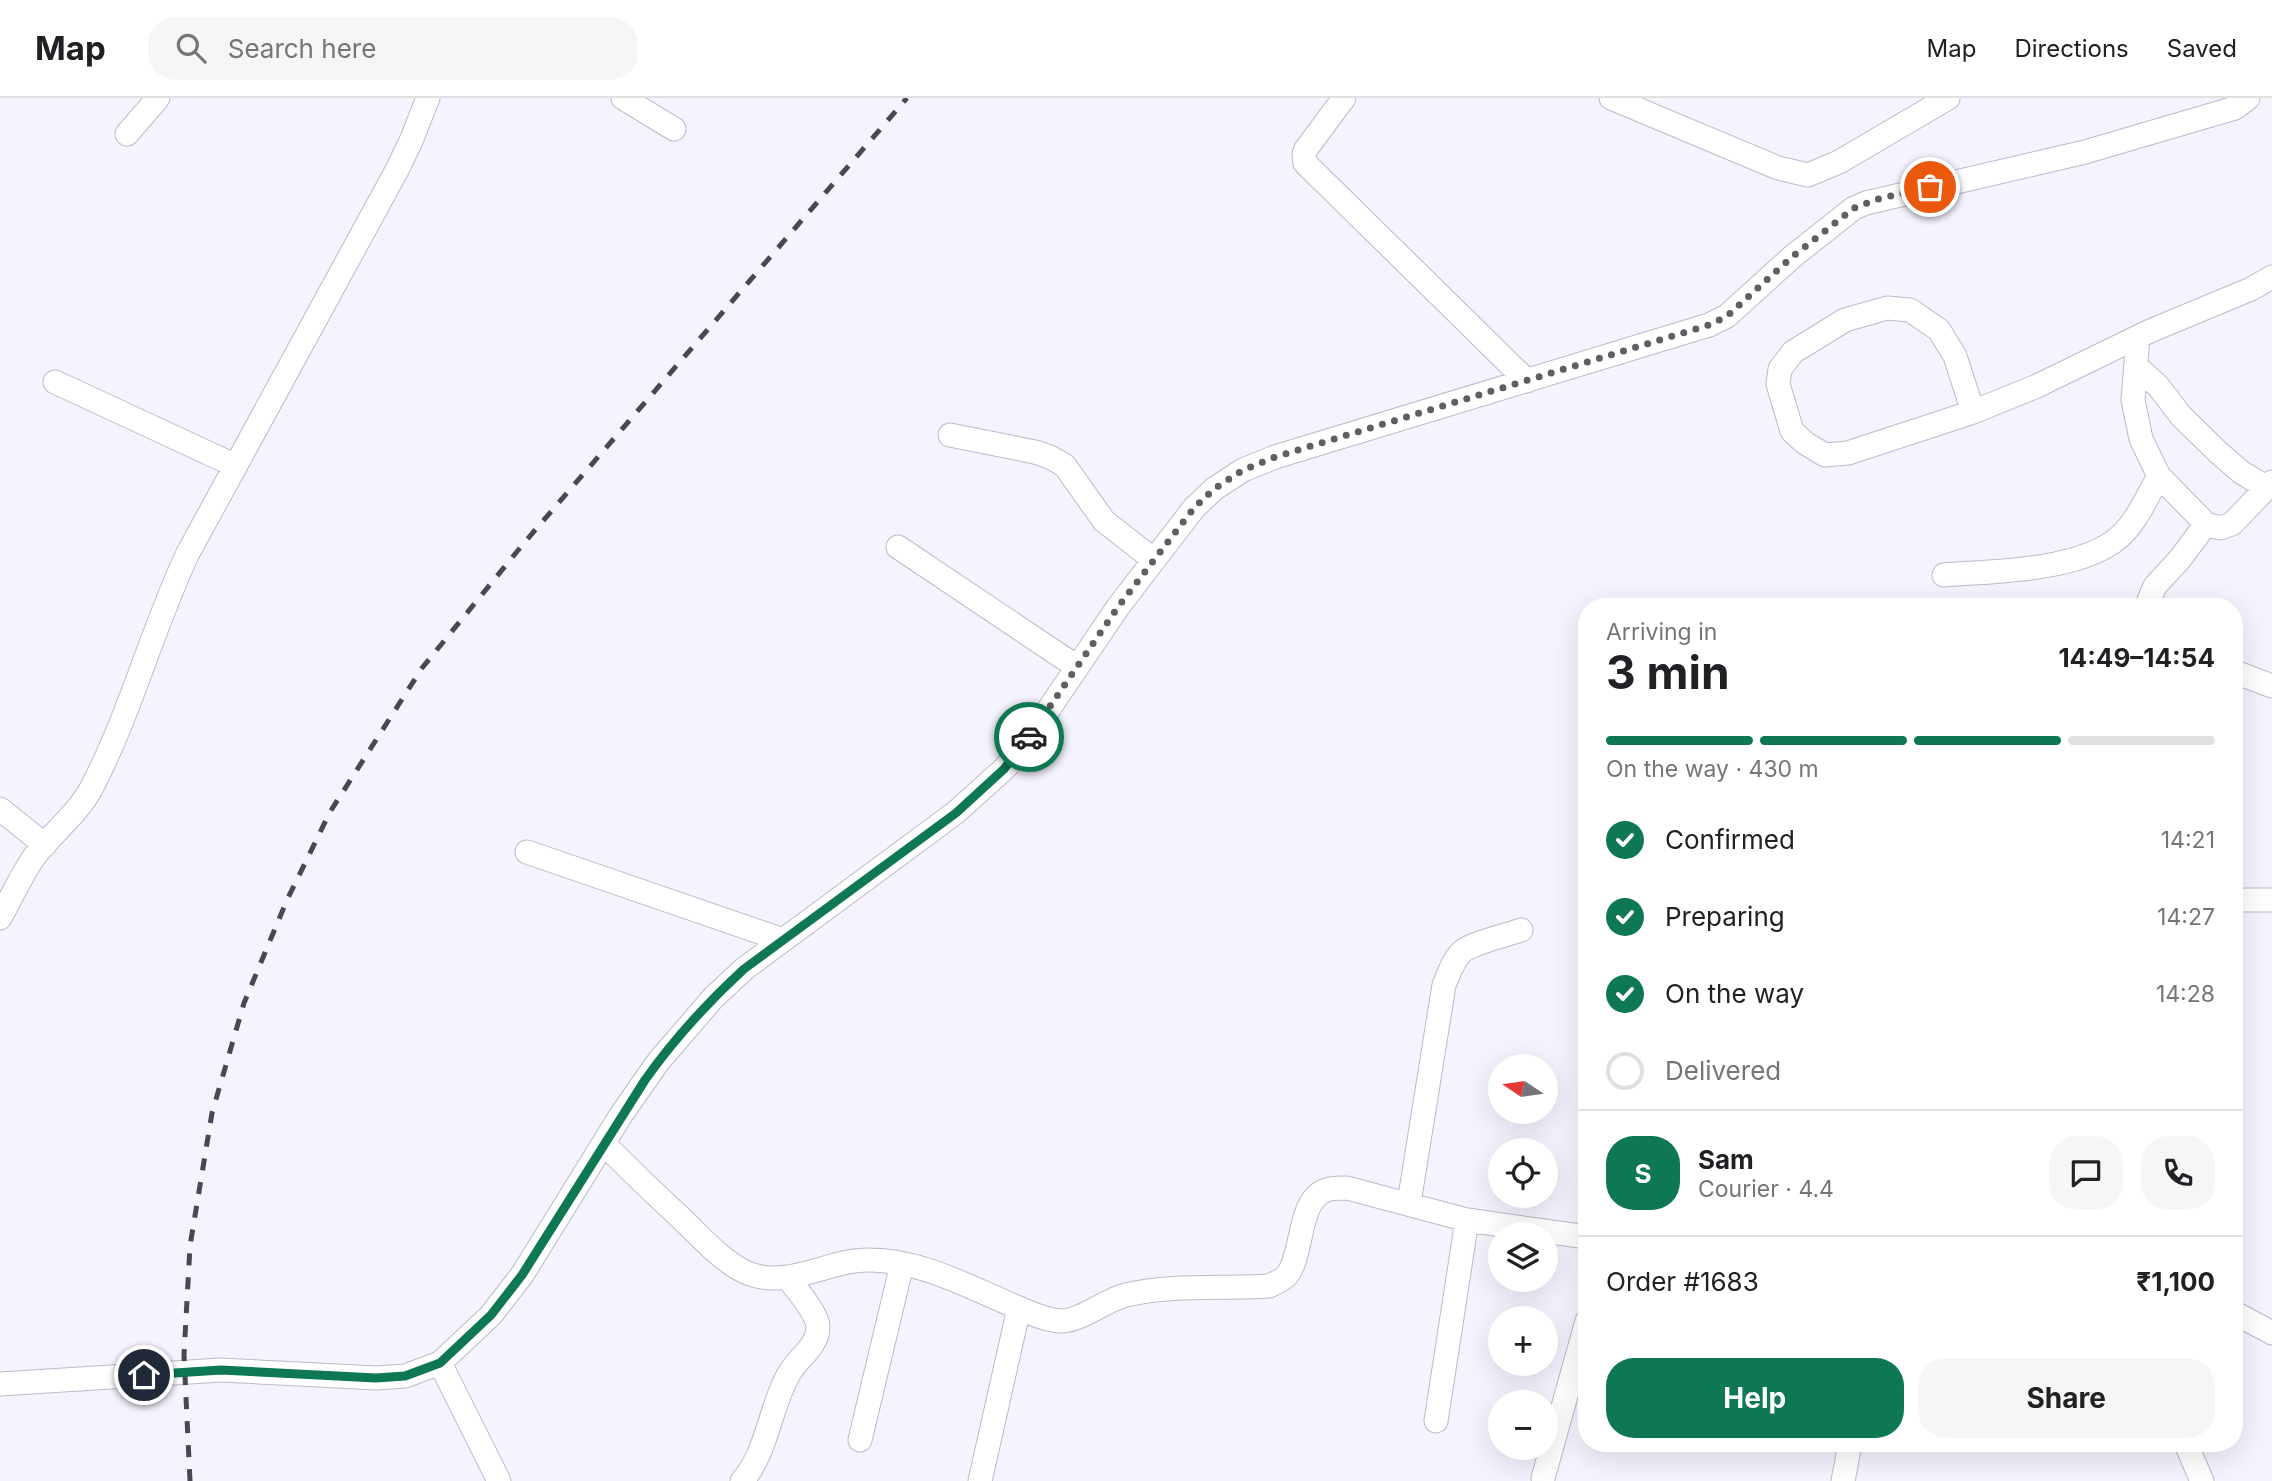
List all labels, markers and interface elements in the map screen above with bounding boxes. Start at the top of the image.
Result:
search box [148,17,638,80]
text: Map [35,28,106,68]
icon: search [172,29,210,67]
text: Search here [228,33,376,64]
text: Map [1927,34,1976,63]
text: Directions [2014,34,2129,63]
text: Saved [2167,34,2237,63]
pin [1900,157,1960,217]
icon: bag [1911,168,1949,206]
text: Arriving in [1606,618,1717,646]
text: 14:49–14:54 [2058,642,2215,673]
text: 3 min [1606,644,1730,700]
courier [994,702,1064,772]
icon: car [1010,718,1048,756]
text: On the way · 430 m [1606,755,1819,783]
icon: check [1606,821,1644,859]
text: Confirmed [1665,824,1795,855]
text: 14:21 [2161,826,2215,854]
icon: check [1606,898,1644,936]
text: Preparing [1665,901,1785,932]
text: 14:27 [2157,903,2215,931]
icon: check [1606,975,1644,1013]
text: On the way [1665,978,1804,1009]
text: 14:28 [2156,980,2215,1008]
north arrow [1488,1054,1558,1124]
map controls [1488,1054,1558,1460]
text: Delivered [1665,1055,1781,1086]
button: chat [2049,1136,2123,1210]
button: phone [2141,1136,2215,1210]
button: locate [1488,1138,1558,1208]
text: Sam [1698,1144,1754,1175]
text: S [1634,1158,1652,1189]
text: Courier · 4.4 [1698,1175,1834,1203]
button: layers [1488,1222,1558,1292]
text: Order #1683 [1606,1266,1759,1297]
text: ₹1,100 [2136,1266,2215,1297]
button: + [1488,1306,1558,1376]
pin [114,1345,174,1405]
icon: home [125,1356,163,1394]
button: Help [1606,1358,1904,1438]
button: Share [1918,1358,2215,1438]
button: − [1488,1390,1558,1460]

